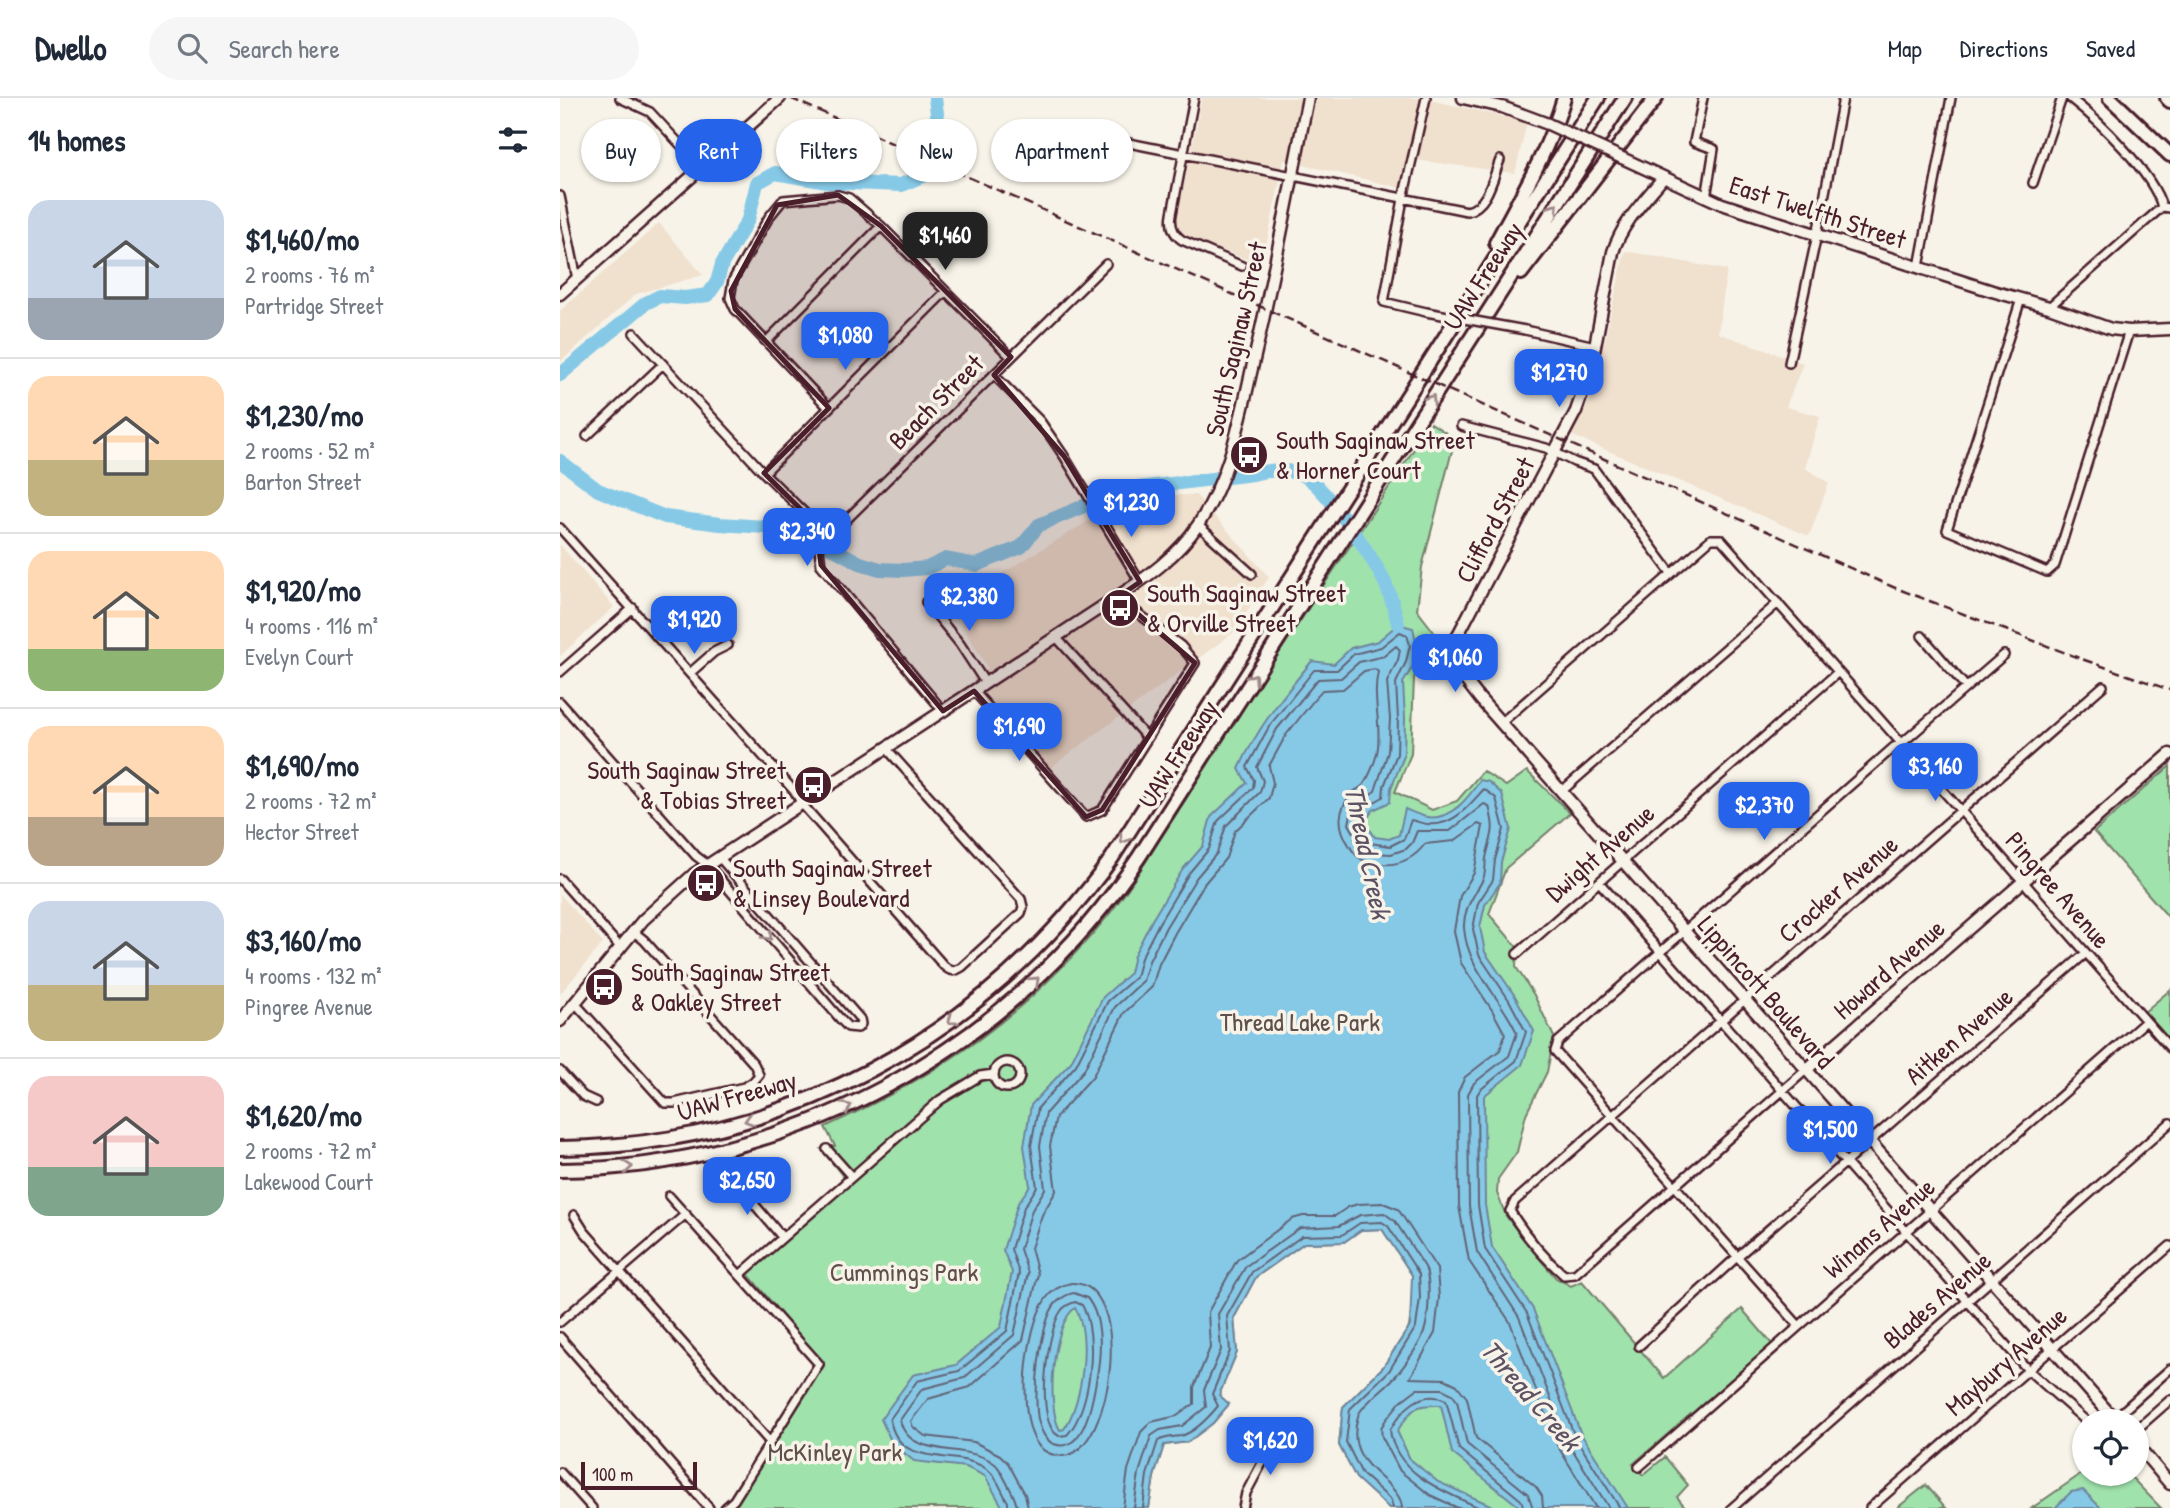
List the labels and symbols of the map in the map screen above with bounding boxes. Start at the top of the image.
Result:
street label: East Twelfth Street [1725,166,1912,257]
one-way arrow [1546,202,1559,215]
pin: $1,460 [888,212,1002,272]
street label: UAW Freeway [1434,215,1531,337]
street label: South Saginaw Street [1196,237,1275,440]
pin: $1,080 [788,313,902,372]
street label: Beach Street [880,346,992,457]
pin: $1,270 [1502,350,1616,409]
one-way arrow [1423,394,1436,407]
place label: South Saginaw Street & Horner Court [1276,422,1476,487]
bus stop icon: South Saginaw Street & Horner Court [1228,434,1270,476]
street label: Clifford Street [1447,450,1543,589]
pin: $1,230 [1074,480,1188,539]
pin: $2,340 [750,508,864,568]
pin: $2,380 [912,574,1026,633]
place label: South Saginaw Street & Orville Street [1147,575,1347,640]
bus stop icon: South Saginaw Street & Orville Street [1099,587,1141,629]
pin: $1,920 [637,596,751,656]
pin: $1,060 [1398,634,1512,694]
one-way arrow [1244,673,1257,686]
street label: UAW Freeway [1129,693,1226,815]
pin: $1,690 [962,704,1076,763]
pin: $3,160 [1878,744,1992,803]
place label: South Saginaw Street & Tobias Street [587,752,787,817]
bus stop icon: South Saginaw Street & Tobias Street [792,764,834,806]
water label: Thread Creek [1335,782,1401,924]
pin: $2,370 [1707,782,1821,842]
street label: Dwight Avenue [1538,796,1662,910]
street label: Pingree Avenue [1998,824,2119,956]
street label: Crocker Avenue [1770,827,1905,950]
one-way arrow [1120,831,1133,844]
place label: South Saginaw Street & Linsey Boulevard [733,850,933,915]
bus stop icon: South Saginaw Street & Linsey Boulevard [685,862,727,904]
street label: Lippincott Boulevard [1690,908,1843,1076]
street label: Howard Avenue [1826,910,1952,1027]
one-way arrow [760,928,772,941]
place label: South Saginaw Street & Oakley Street [631,954,831,1019]
bus stop icon: South Saginaw Street & Oakley Street [583,966,625,1008]
one-way arrow [1027,977,1040,989]
street label: Aitken Avenue [1897,979,2020,1092]
park label: Thread Lake Park [1220,1004,1380,1039]
one-way arrow [947,1012,960,1025]
street label: UAW Freeway [673,1062,801,1129]
one-way arrow [840,1101,852,1115]
pin: $1,500 [1773,1107,1887,1166]
one-way arrow [743,1111,755,1126]
pin: $2,650 [690,1158,804,1217]
one-way arrow [623,1160,634,1175]
street label: Winans Avenue [1815,1169,1942,1286]
street label: Blades Avenue [1875,1243,1998,1356]
park label: Cummings Park [830,1254,979,1289]
street label: Maybury Avenue [1937,1298,2074,1423]
water label: Thread Creek [1472,1332,1591,1460]
pin: $1,620 [1213,1418,1327,1477]
park label: McKinley Park [768,1434,902,1469]
scale bar [581,1459,696,1491]

